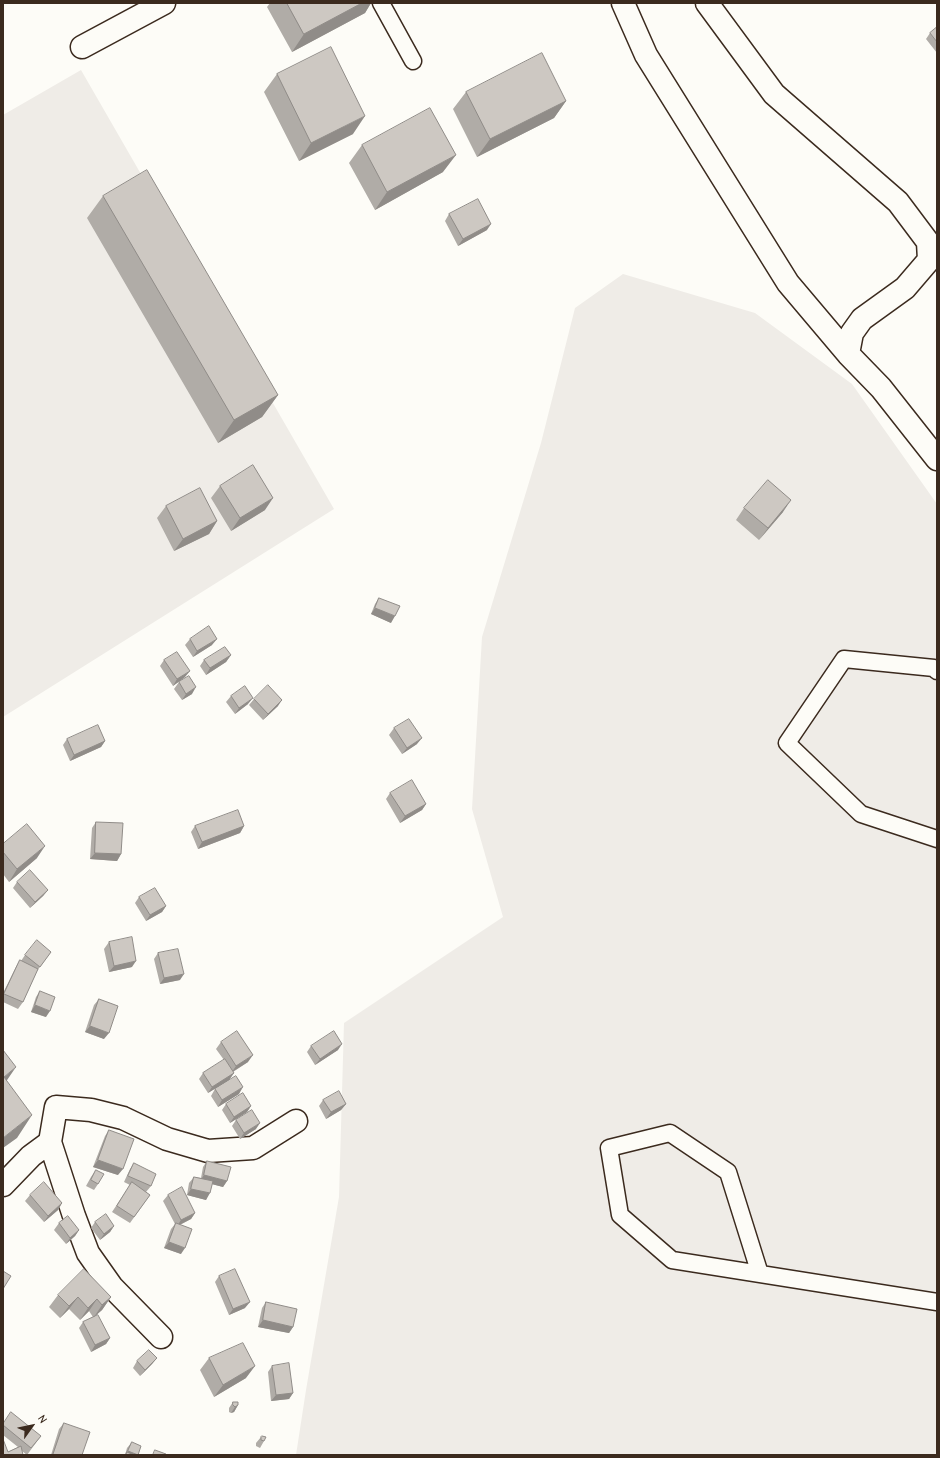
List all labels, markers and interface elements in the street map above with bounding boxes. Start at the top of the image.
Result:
north arrow [12,1406,52,1446]
text: N [35,1413,50,1426]

